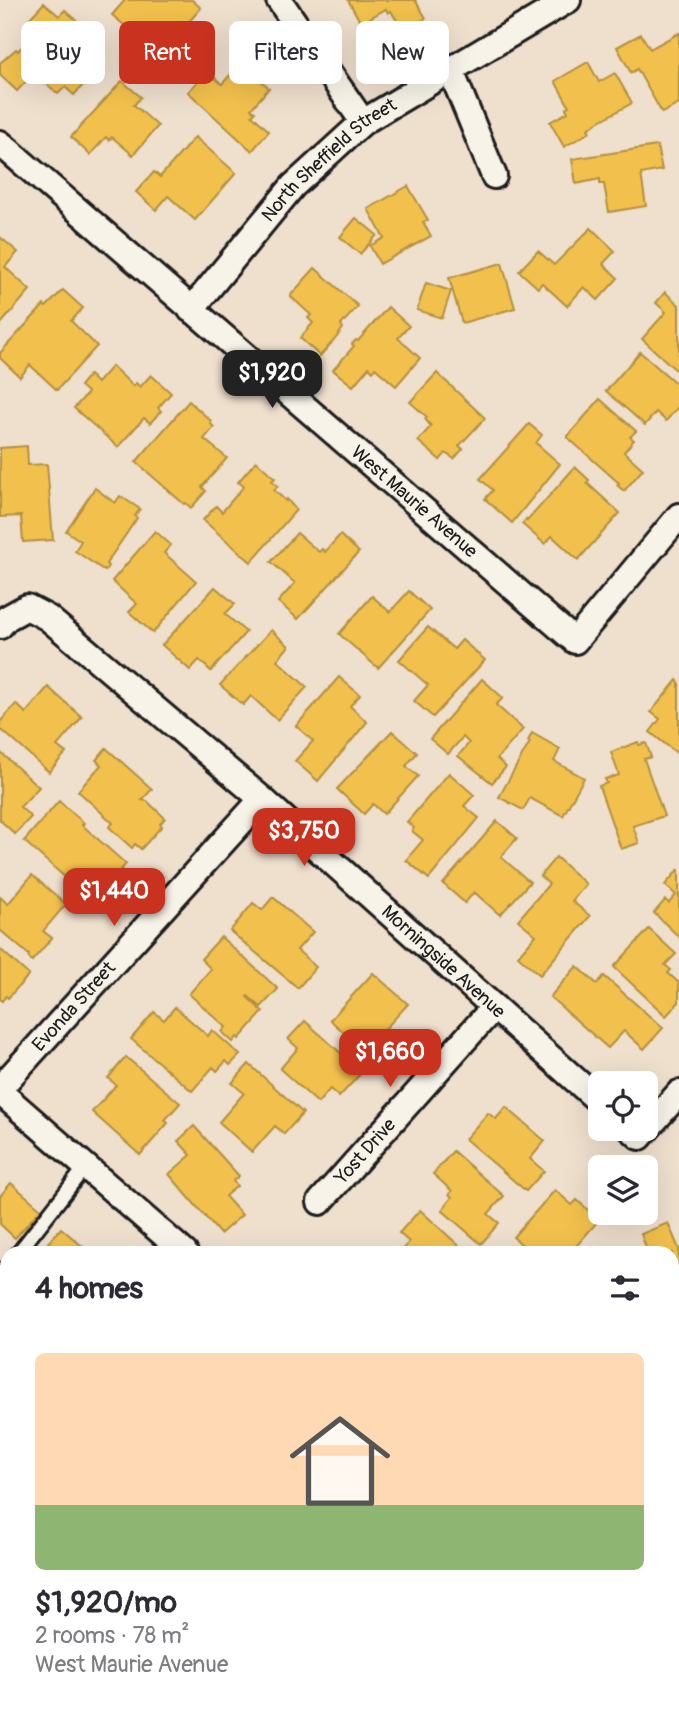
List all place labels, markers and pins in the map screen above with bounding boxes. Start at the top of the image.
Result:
pin: $1,920 [215,350,329,410]
pin: $3,750 [247,808,361,868]
pin: $1,440 [57,869,171,928]
pin: $1,660 [333,1030,447,1089]

